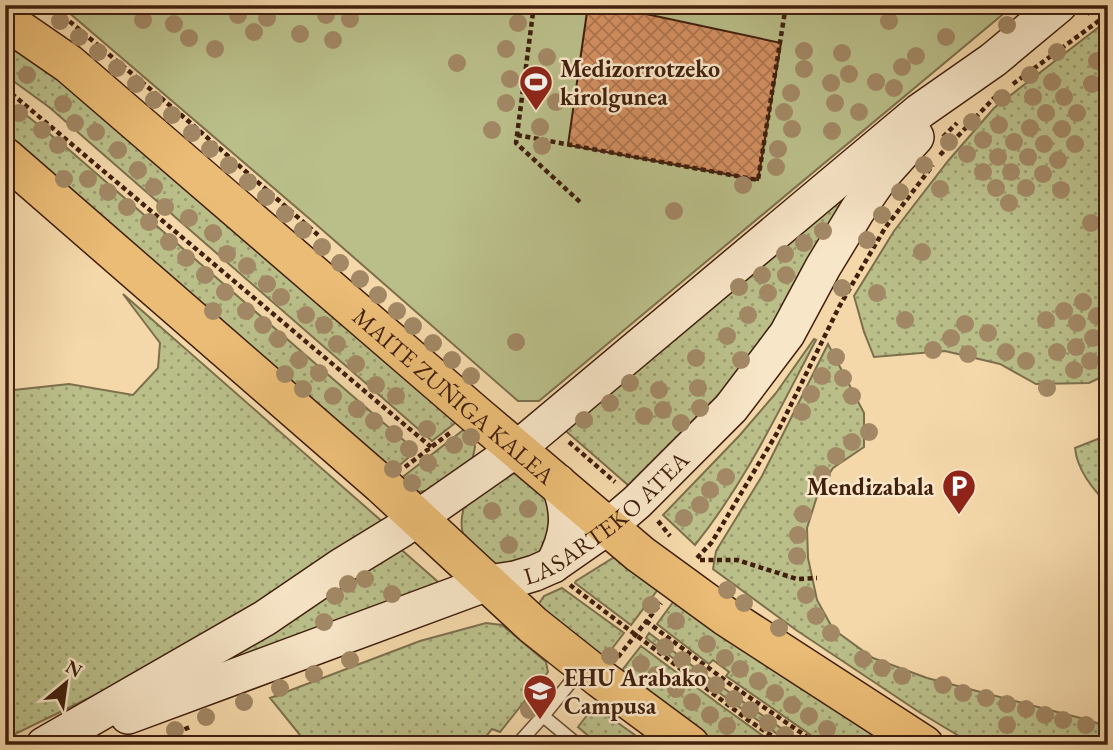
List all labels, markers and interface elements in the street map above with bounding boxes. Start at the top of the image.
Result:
place label: Medizorrotzeko kirolgunea [560,53,720,113]
sports icon: Medizorrotzeko kirolgunea [517,63,555,112]
street label: MAITE ZUÑIGA KALEA [347,300,562,491]
street label: LASARTEKO ATEA [520,444,695,591]
parking icon: Mendizabala [940,467,978,516]
place label: Mendizabala [807,471,934,502]
north arrow [32,648,102,718]
text: N [61,654,87,684]
place label: EHU Arabako Campusa [564,662,706,721]
school or university icon: EHU Arabako Campusa [521,672,559,721]

